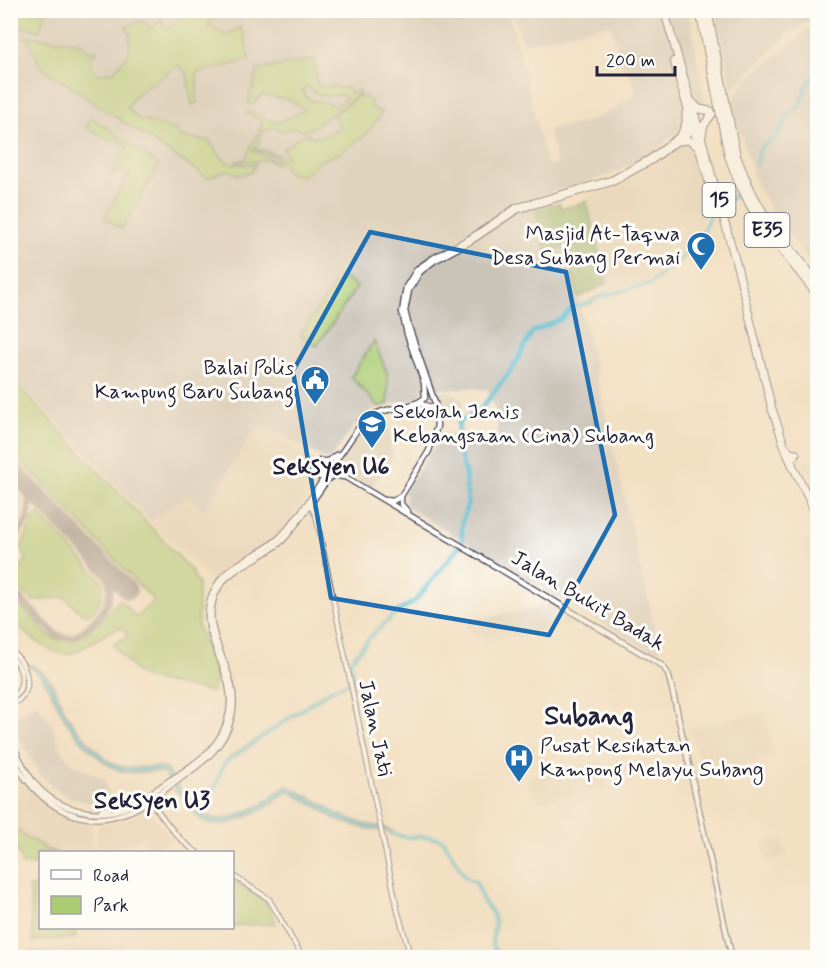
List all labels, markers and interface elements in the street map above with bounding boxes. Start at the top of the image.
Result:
scale bar [597,39,675,77]
text: 200 m [606,49,655,73]
road number: 15 [702,183,736,217]
road number: E35 [744,213,789,247]
place label: Masjid At-Taqwa Desa Subang Permai [491,220,680,273]
mosque icon: Masjid At-Taqwa Desa Subang Permai [685,230,717,272]
place label: Balai Polis Kampung Baru Subang [95,354,294,408]
public building icon: Balai Polis Kampung Baru Subang [299,364,331,406]
place label: Sekolah Jenis Kebangsaan (Cina) Subang [393,398,654,450]
school or university icon: Sekolah Jenis Kebangsaan (Cina) Subang [356,408,388,450]
district label: Seksyen U6 [272,452,390,483]
street label: Jalan Bukit Badak [506,544,670,658]
street label: Jalan Jati [351,677,399,779]
district label: Subang [544,699,634,735]
place label: Pusat Kesihatan Kampong Melayu Subang [540,732,764,786]
hospital icon: Pusat Kesihatan Kampong Melayu Subang [503,742,535,784]
district label: Seksyen U3 [94,786,210,817]
legend [39,851,234,929]
text: Road [93,864,129,888]
text: Park [93,894,129,918]

